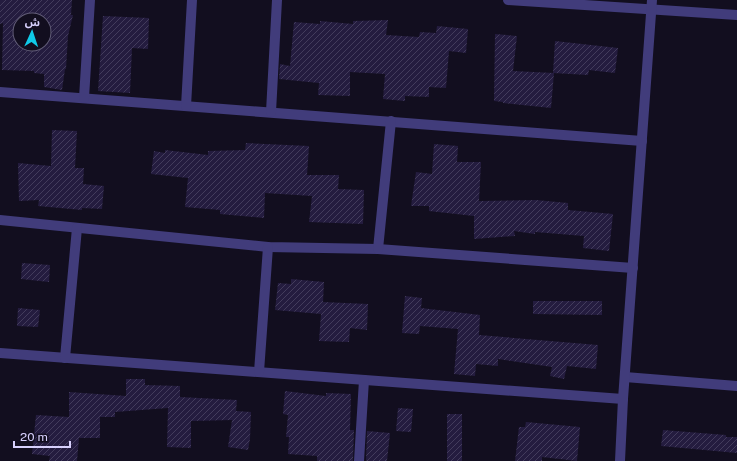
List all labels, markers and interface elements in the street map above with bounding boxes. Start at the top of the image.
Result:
north arrow [12,12,52,52]
text: ش [25,16,40,29]
scale bar [14,423,70,449]
text: 20 m [20,430,48,444]

